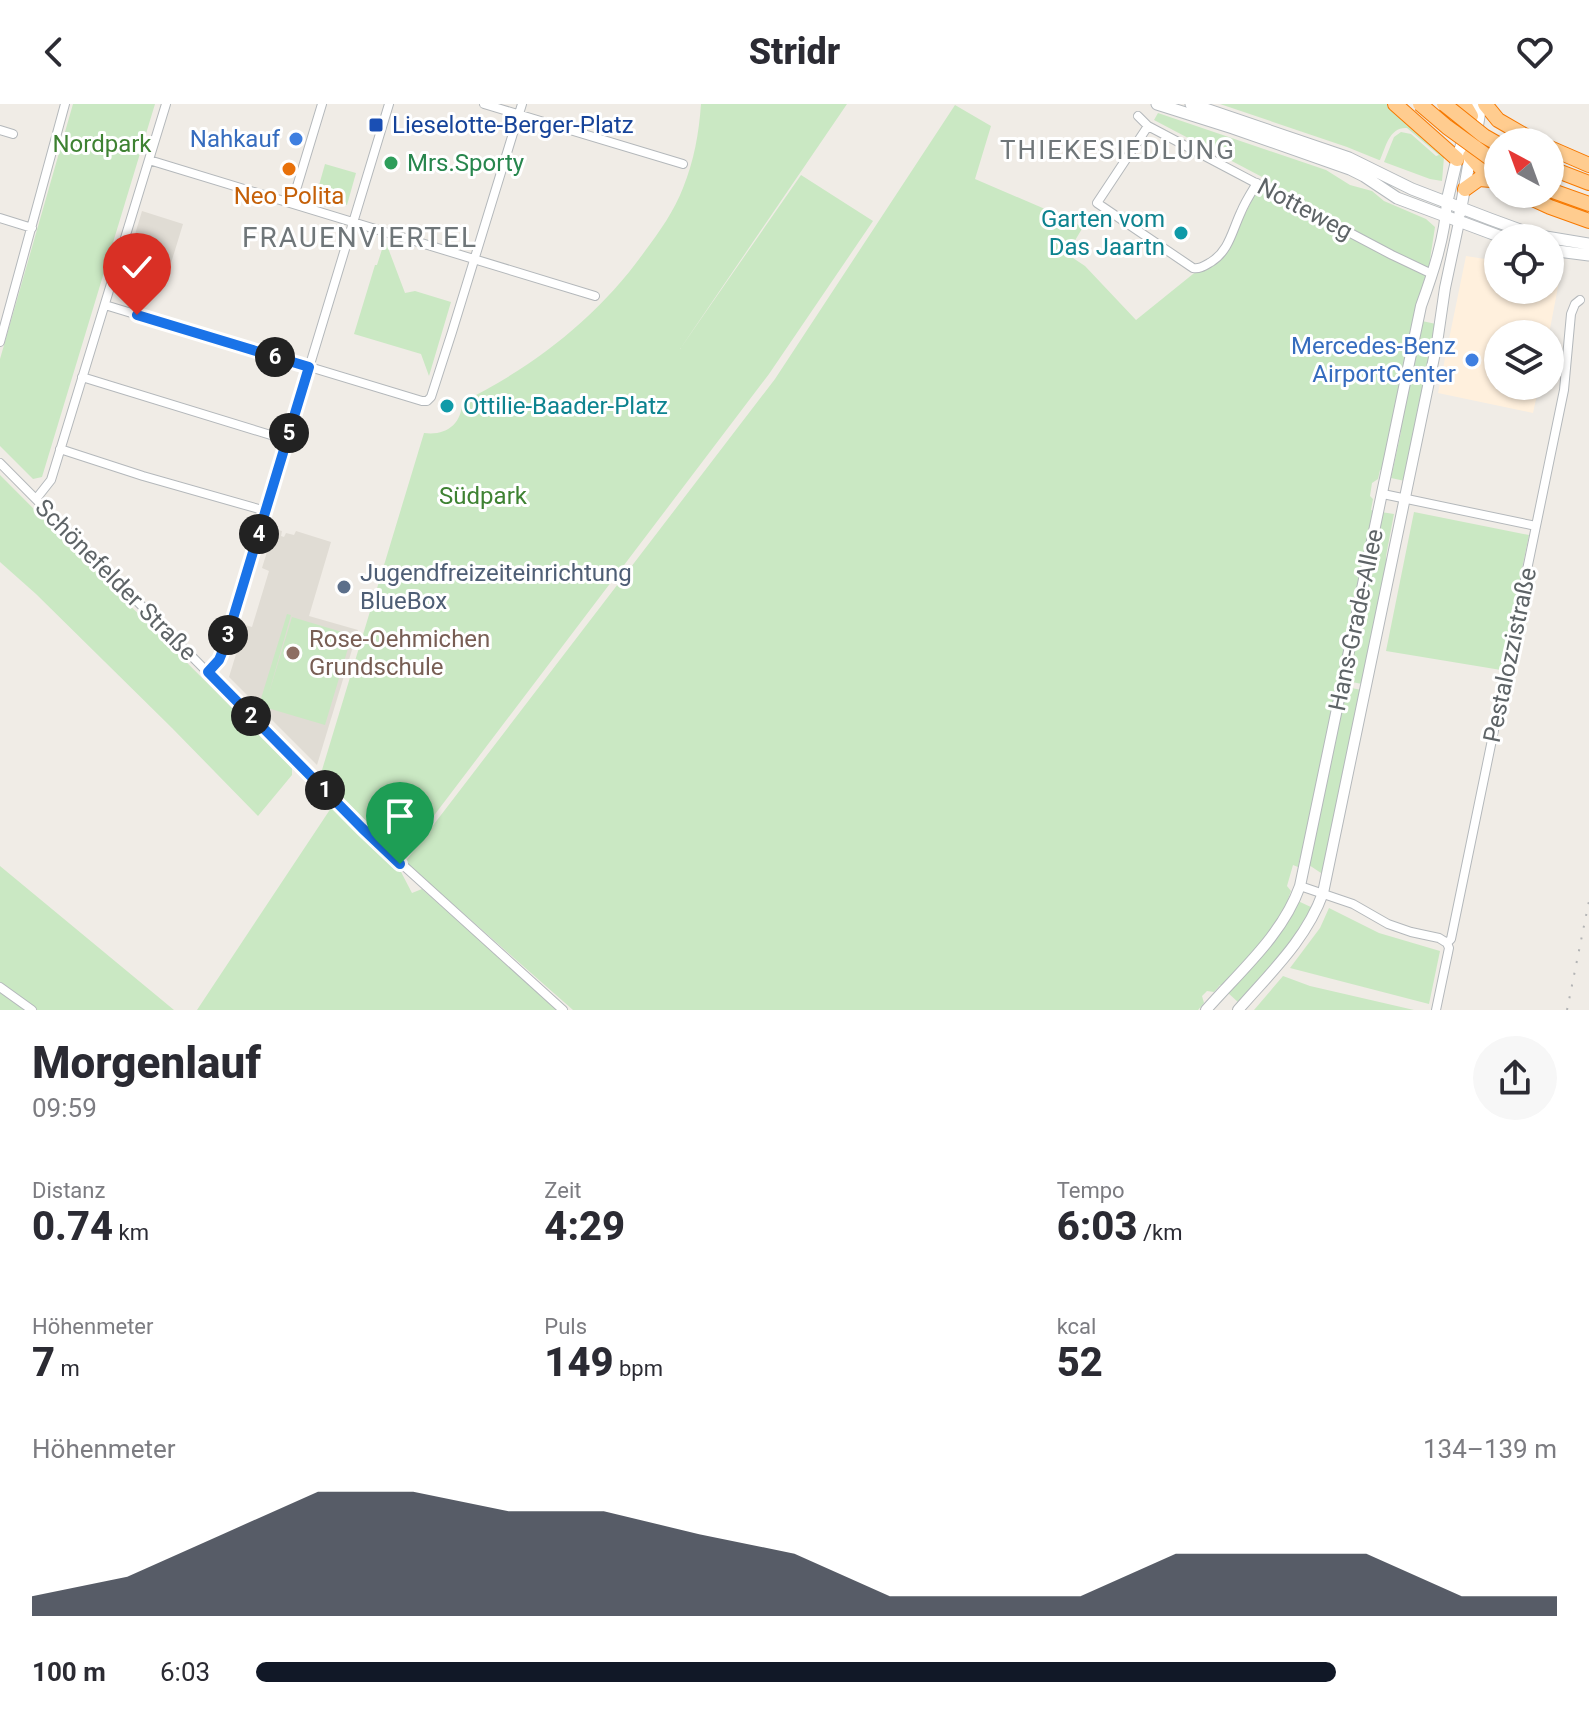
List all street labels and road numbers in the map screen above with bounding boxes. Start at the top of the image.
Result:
street label: Notteweg [1253,172,1357,246]
street label: Schönefelder Straße [30,494,202,666]
street label: Hans-Grade-Allee [1323,527,1389,713]
street label: Pestalozzistraße [1478,565,1542,745]

